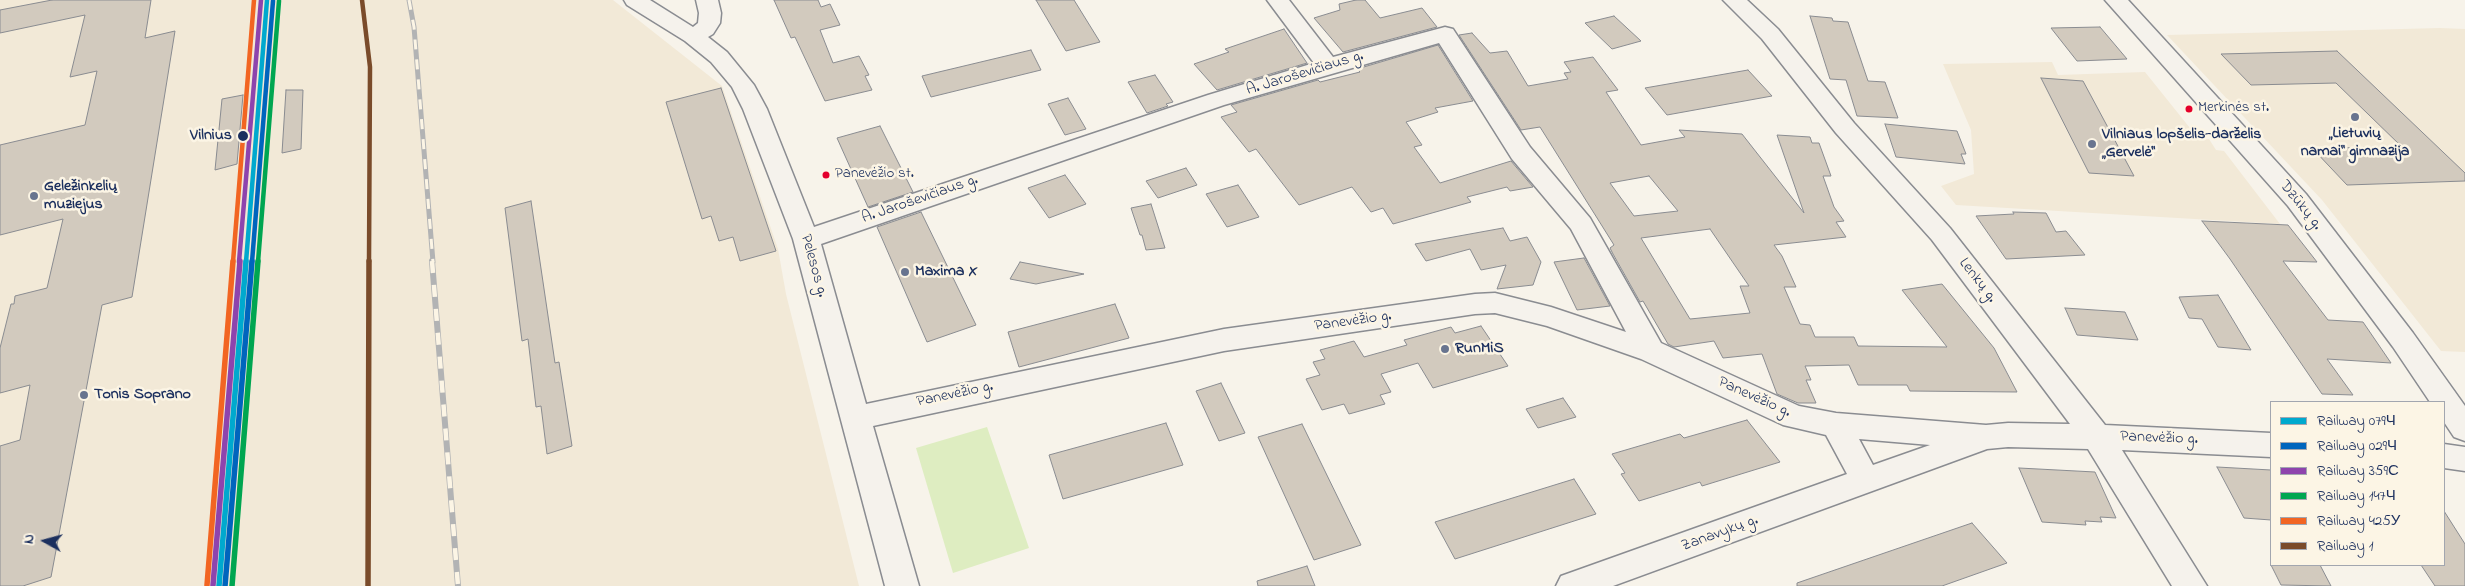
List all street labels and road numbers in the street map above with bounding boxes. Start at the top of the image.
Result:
street label: A. Jaroševičiaus g. [1244,47,1366,101]
street label: A. Jaroševičiaus g. [859,171,981,229]
street label: Dzūkų g. [2274,177,2326,235]
street label: Pelesos g. [795,232,831,300]
street label: Lenkų g. [1954,255,2000,307]
street label: Panevėžio g. [1313,307,1393,337]
street label: Panevėžio g. [1715,373,1793,423]
street label: Panevėžio g. [915,378,995,412]
street label: Panevėžio g. [2120,428,2198,450]
street label: Zanavykų g. [1679,511,1761,557]

